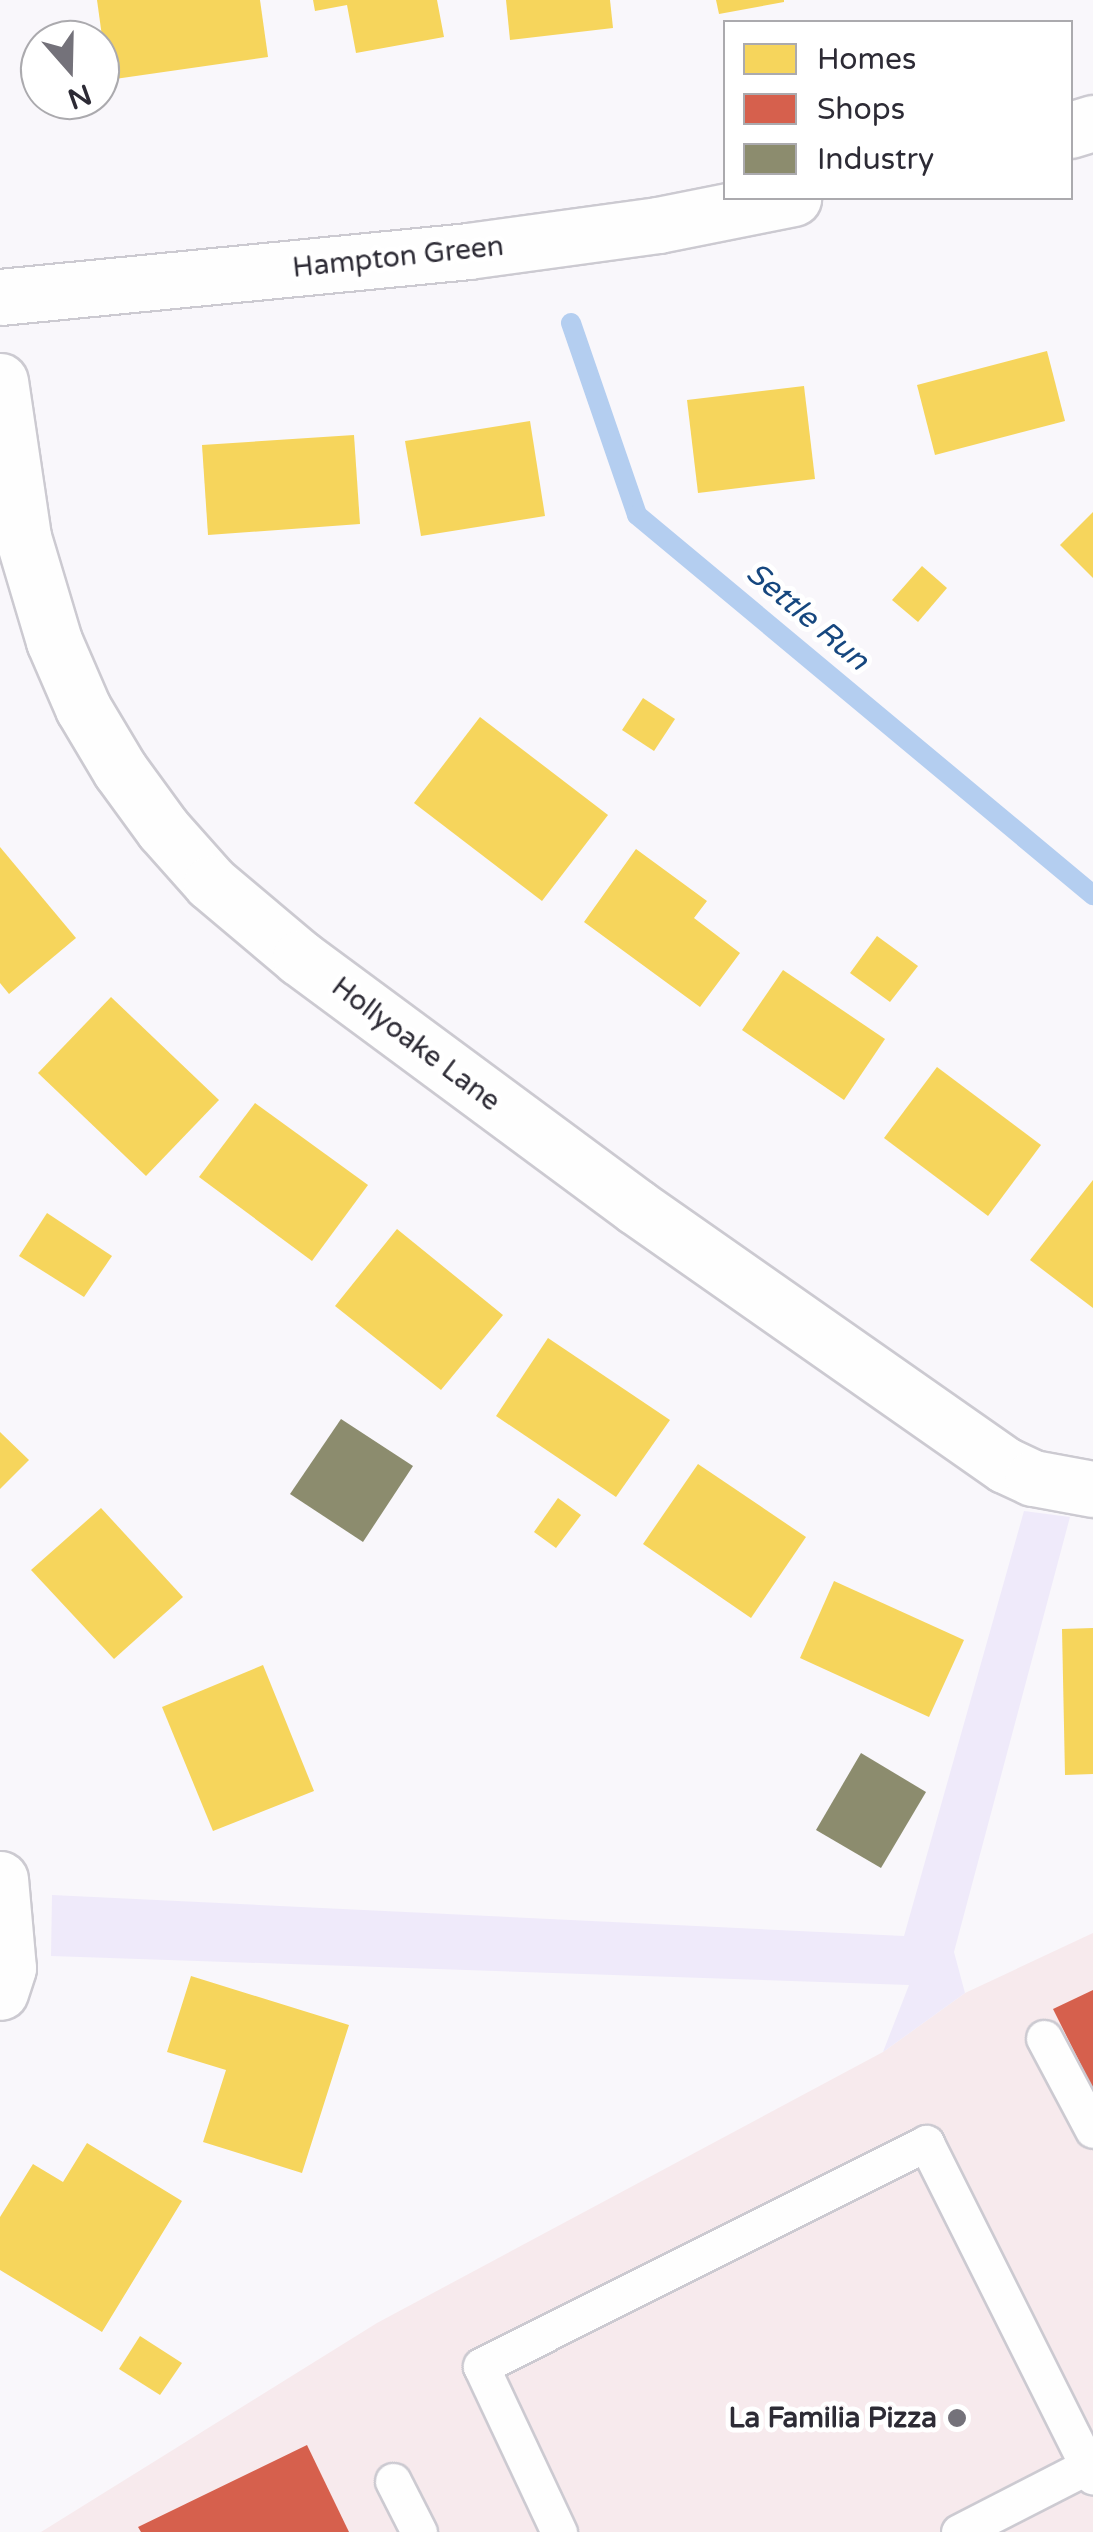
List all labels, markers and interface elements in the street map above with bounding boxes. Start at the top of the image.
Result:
north arrow [20,20,120,120]
legend [723,20,1073,200]
text: Homes [817,41,916,78]
text: N [63,76,96,116]
text: Shops [817,91,905,128]
text: Industry [817,141,934,178]
street label: Hampton Green [291,229,505,285]
water label: Settle Run [739,555,875,679]
street label: Hollyoake Lane [325,970,507,1118]
place label: La Familia Pizza [728,2401,937,2435]
marker: La Familia Pizza [946,2407,968,2429]

